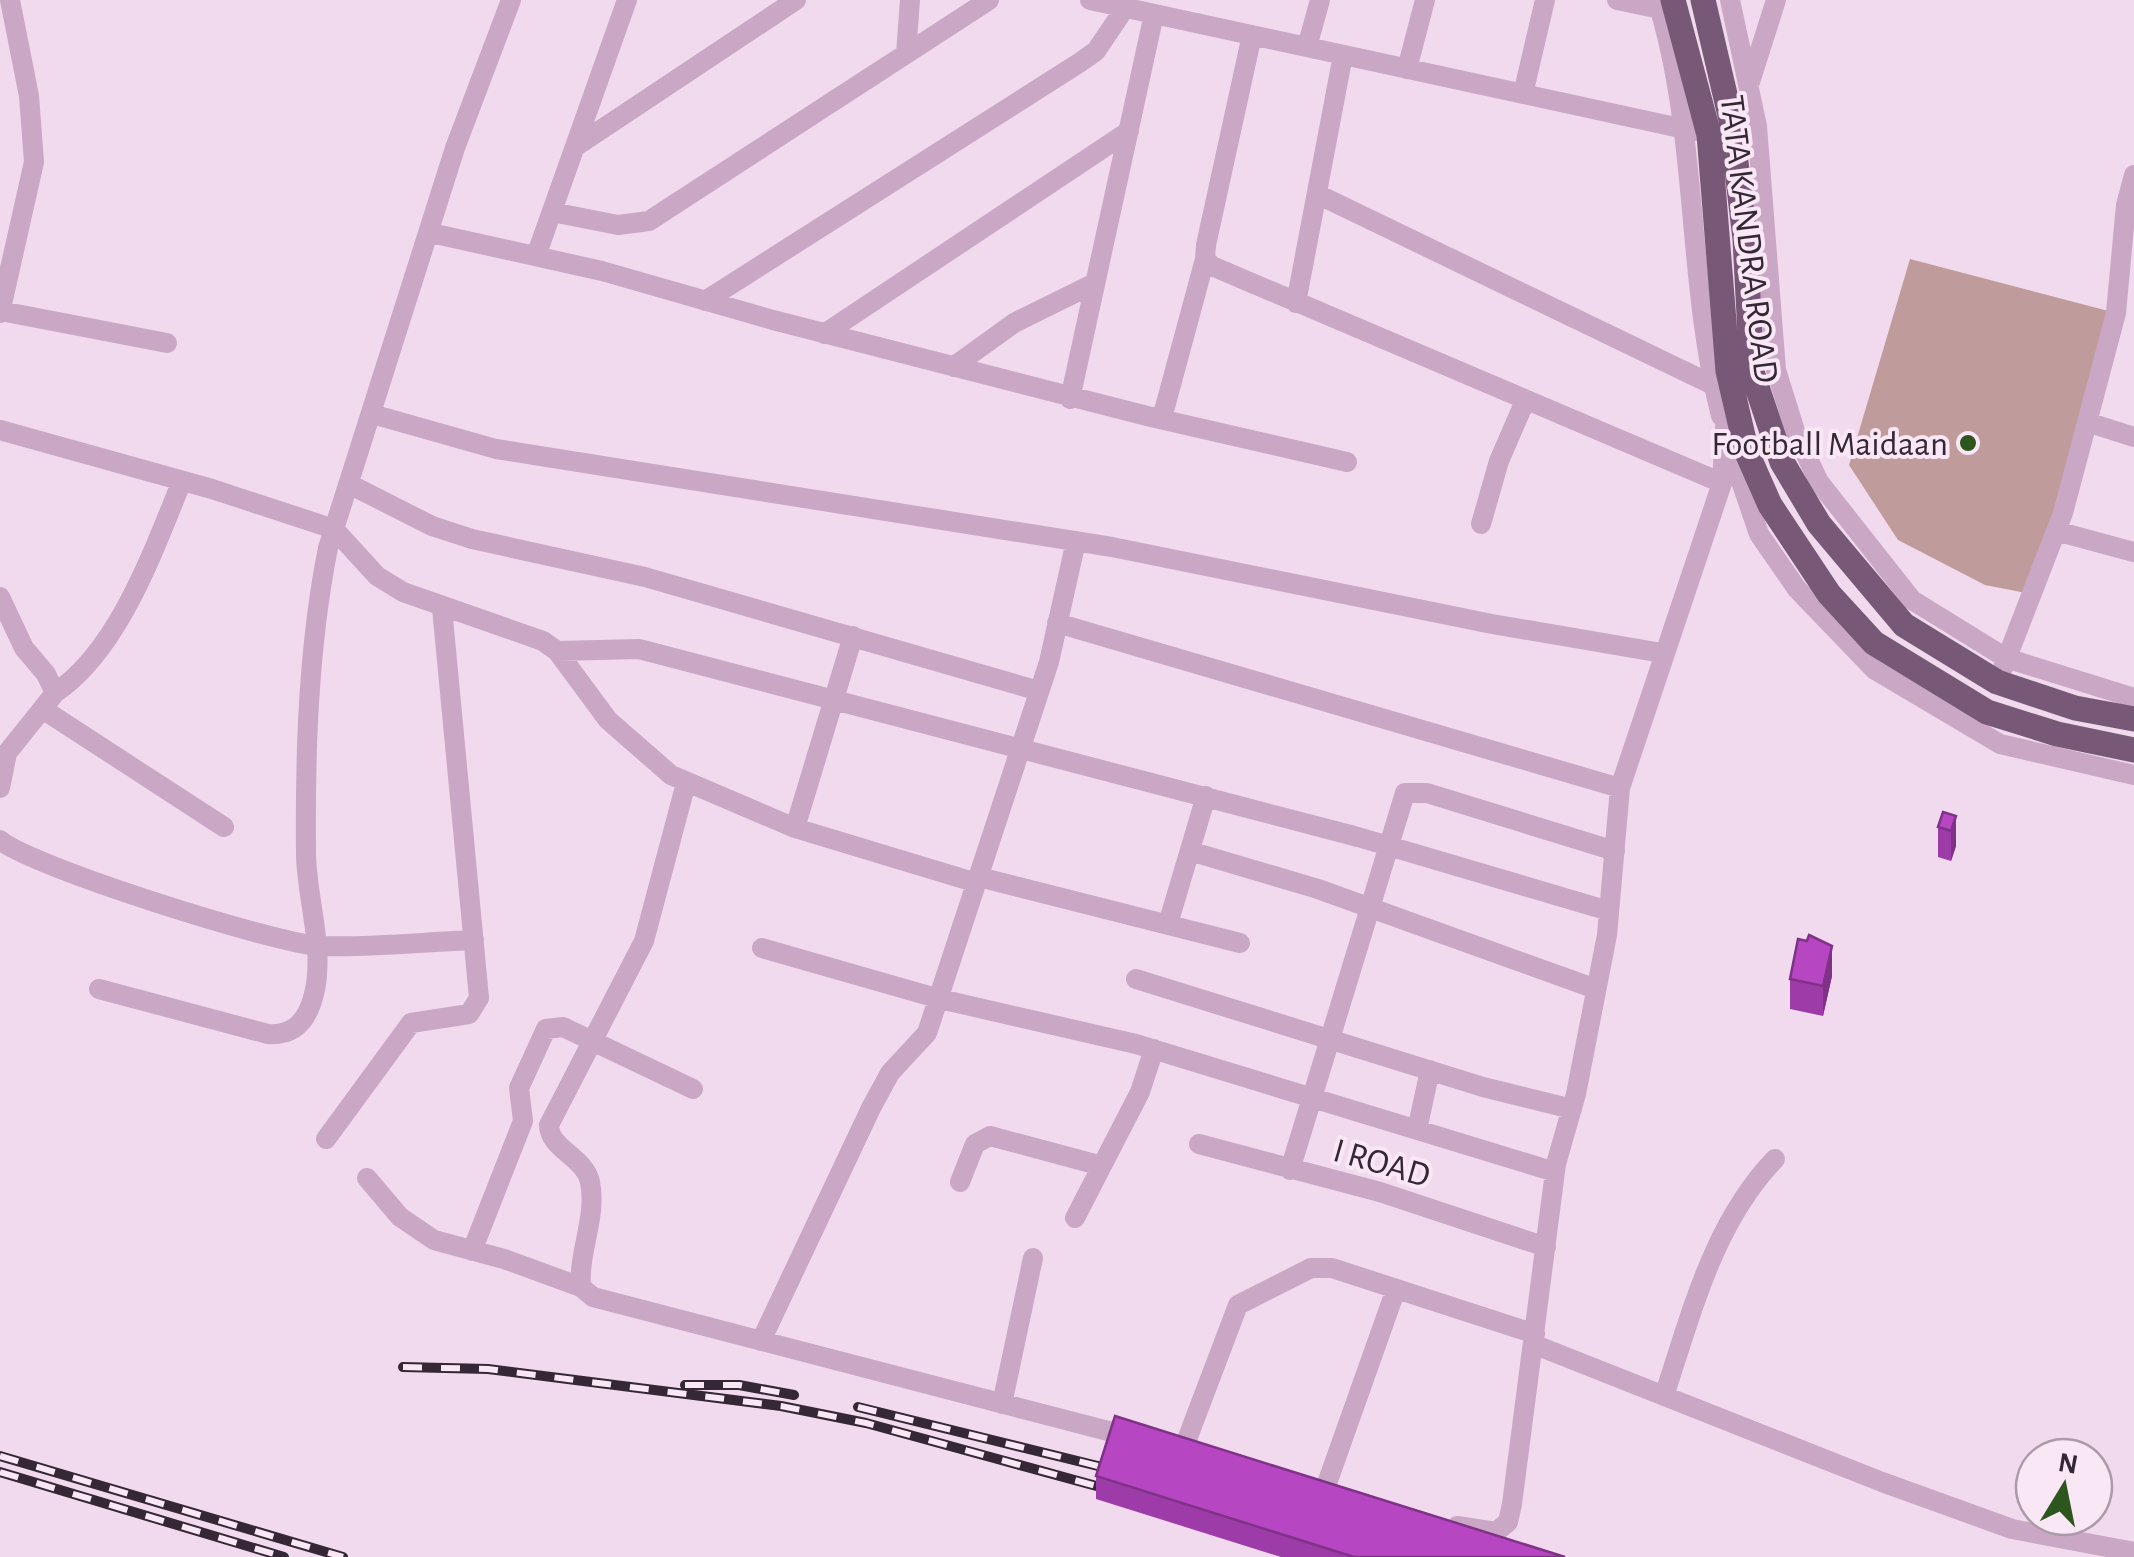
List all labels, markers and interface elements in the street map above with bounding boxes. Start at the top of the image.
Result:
street label: TATA KANDRA ROAD [1713,93,1784,385]
place label: Football Maidaan [1711,427,1948,462]
marker: Football Maidaan [1957,432,1979,454]
street label: I ROAD [1329,1133,1434,1194]
north arrow [2014,1437,2114,1537]
text: N [2056,1449,2080,1480]

